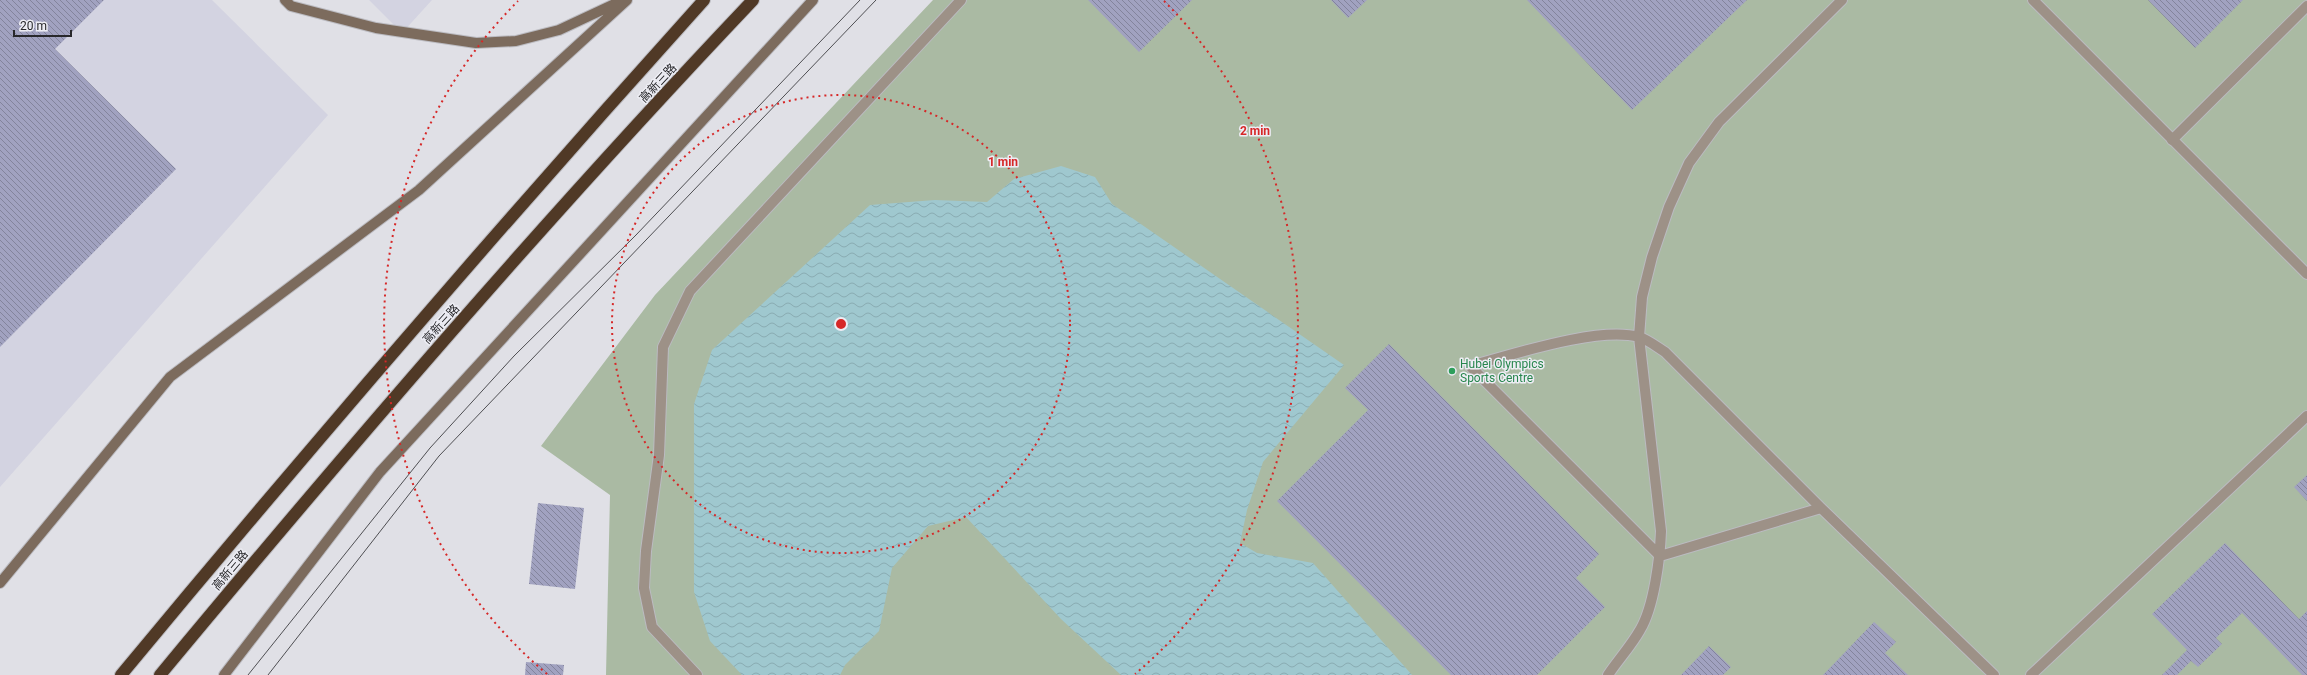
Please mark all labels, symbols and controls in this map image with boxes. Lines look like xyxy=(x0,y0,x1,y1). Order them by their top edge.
scale bar xyxy=(14,12,71,38)
text: 20 m xyxy=(20,19,47,33)
street label: 高新三路 xyxy=(637,61,679,105)
text: 2 min xyxy=(1240,124,1270,138)
text: 1 min xyxy=(988,155,1018,169)
street label: 高新三路 xyxy=(420,301,462,347)
centre of rings xyxy=(834,317,848,331)
place label: Hubei Olympics Sports Centre xyxy=(1460,357,1544,385)
marker: Hubei Olympics Sports Centre xyxy=(1447,366,1457,376)
street label: 高新三路 xyxy=(209,547,251,593)

